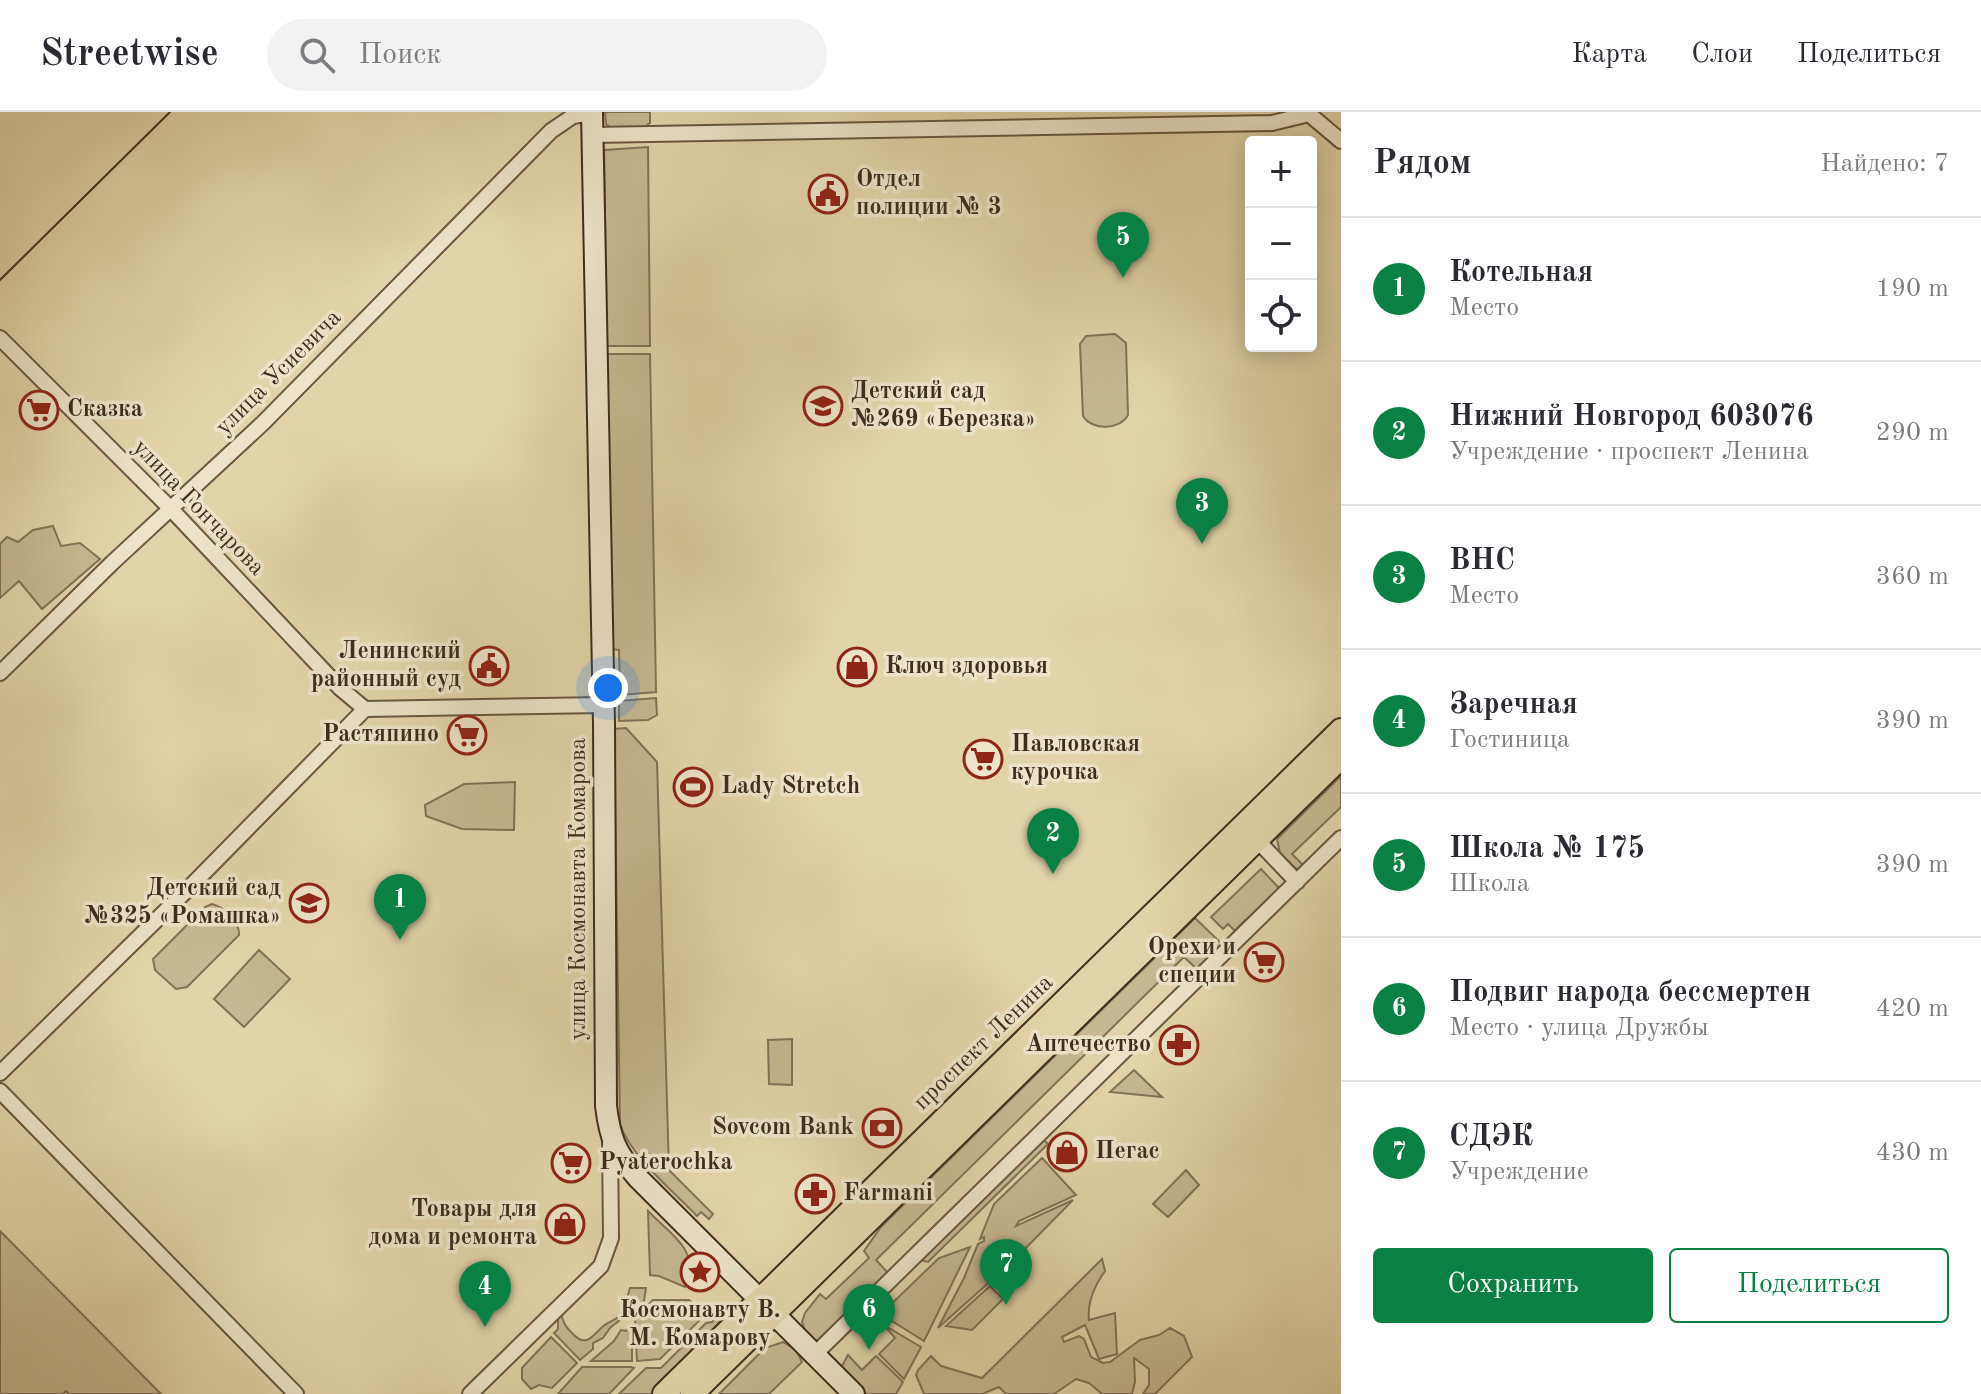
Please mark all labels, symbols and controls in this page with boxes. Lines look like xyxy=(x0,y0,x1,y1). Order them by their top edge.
search box xyxy=(267,19,827,91)
icon: search xyxy=(295,33,339,77)
text: Streetwise xyxy=(40,36,219,74)
text: Поиск xyxy=(359,40,441,70)
text: Карта xyxy=(1571,41,1647,69)
text: Слои xyxy=(1691,41,1753,69)
text: Поделиться xyxy=(1797,41,1941,69)
map controls xyxy=(1245,136,1317,352)
button: + xyxy=(1245,136,1317,208)
text: Рядом xyxy=(1373,147,1472,181)
text: Найдено: 7 xyxy=(1820,151,1949,177)
place label: Отдел полиции № 3 xyxy=(856,168,1002,220)
public building icon: Отдел полиции № 3 xyxy=(807,173,849,215)
button: − xyxy=(1245,208,1317,280)
pin: 5 xyxy=(1097,212,1149,278)
text: Котельная xyxy=(1449,258,1593,288)
text: 1 xyxy=(1391,276,1407,302)
text: 190 m xyxy=(1876,276,1949,302)
button: locate xyxy=(1245,280,1317,352)
text: Место xyxy=(1449,295,1519,321)
street label: улица Усиевича xyxy=(212,306,346,440)
place label: Детский сад №269 «Березка» xyxy=(851,380,1036,432)
school or university icon: Детский сад №269 «Березка» xyxy=(802,385,844,427)
supermarket icon: Сказка xyxy=(18,389,60,431)
place label: Сказка xyxy=(67,398,143,422)
text: Нижний Новгород 603076 xyxy=(1449,402,1814,432)
text: 2 xyxy=(1391,420,1407,446)
text: 290 m xyxy=(1876,420,1949,446)
street label: улица Гончарова xyxy=(127,435,269,581)
text: Учреждение · проспект Ленина xyxy=(1449,439,1809,465)
pin: 3 xyxy=(1176,478,1228,544)
text: ВНС xyxy=(1449,546,1515,576)
text: 3 xyxy=(1391,564,1407,590)
text: 360 m xyxy=(1876,564,1949,590)
text: Место xyxy=(1449,583,1519,609)
place label: Ленинский районный суд xyxy=(311,640,461,692)
public building icon: Ленинский районный суд xyxy=(468,645,510,687)
shop icon: Ключ здоровья xyxy=(836,646,878,688)
place label: Ключ здоровья xyxy=(885,655,1048,679)
your location xyxy=(588,668,628,708)
text: Заречная xyxy=(1449,690,1578,720)
text: 4 xyxy=(1391,708,1407,734)
text: 390 m xyxy=(1876,708,1949,734)
supermarket icon: Растяпино xyxy=(446,714,488,756)
place label: Растяпино xyxy=(322,723,439,747)
text: Гостиница xyxy=(1449,727,1570,753)
place label: Павловская курочка xyxy=(1011,733,1140,785)
street label: улица Космонавта Комарова xyxy=(567,737,591,1040)
supermarket icon: Павловская курочка xyxy=(962,738,1004,780)
sports icon: Lady Stretch xyxy=(672,766,714,808)
place label: Lady Stretch xyxy=(721,775,860,799)
pin: 2 xyxy=(1027,808,1079,874)
text: Школа № 175 xyxy=(1449,834,1645,864)
text: 5 xyxy=(1391,852,1407,878)
text: 390 m xyxy=(1876,852,1949,878)
text: Школа xyxy=(1449,871,1530,897)
pin: 1 xyxy=(374,874,426,940)
place label: Детский сад №325 «Ромашка» xyxy=(84,877,281,929)
school or university icon: Детский сад №325 «Ромашка» xyxy=(288,882,330,924)
place label: Орехи и специи xyxy=(1148,936,1236,988)
supermarket icon: Орехи и специи xyxy=(1243,941,1285,983)
street label: проспект Ленина xyxy=(910,971,1058,1115)
text: Подвиг народа бессмертен xyxy=(1449,978,1811,1008)
text: 6 xyxy=(1391,996,1407,1022)
text: 420 m xyxy=(1876,996,1949,1022)
text: Место · улица Дружбы xyxy=(1449,1015,1709,1041)
pharmacy icon: Аптечество xyxy=(1158,1024,1200,1066)
place label: Аптечество xyxy=(1026,1033,1151,1057)
bank icon: Sovcom Bank xyxy=(861,1107,903,1149)
place label: Sovcom Bank xyxy=(712,1116,854,1140)
text: СДЭК xyxy=(1449,1122,1533,1152)
shop icon: Пегас xyxy=(1046,1131,1088,1173)
place label: Пегас xyxy=(1095,1140,1160,1164)
text: 7 xyxy=(1391,1140,1407,1166)
text: 430 m xyxy=(1876,1140,1949,1166)
supermarket icon: Pyaterochka xyxy=(550,1142,592,1184)
place label: Pyaterochka xyxy=(599,1151,733,1175)
text: Учреждение xyxy=(1449,1159,1589,1185)
pharmacy icon: Farmani xyxy=(794,1173,836,1215)
place label: Farmani xyxy=(843,1182,933,1206)
place label: Товары для дома и ремонта xyxy=(368,1198,537,1250)
shop icon: Товары для дома и ремонта xyxy=(544,1203,586,1245)
pin: 7 xyxy=(980,1239,1032,1305)
button: Сохранить xyxy=(1373,1248,1653,1323)
button: Поделиться xyxy=(1669,1248,1949,1323)
place icon: Космонавту В. М. Комарову xyxy=(679,1251,721,1293)
pin: 4 xyxy=(459,1261,511,1327)
pin: 6 xyxy=(843,1284,895,1350)
place label: Космонавту В. М. Комарову xyxy=(620,1299,780,1351)

